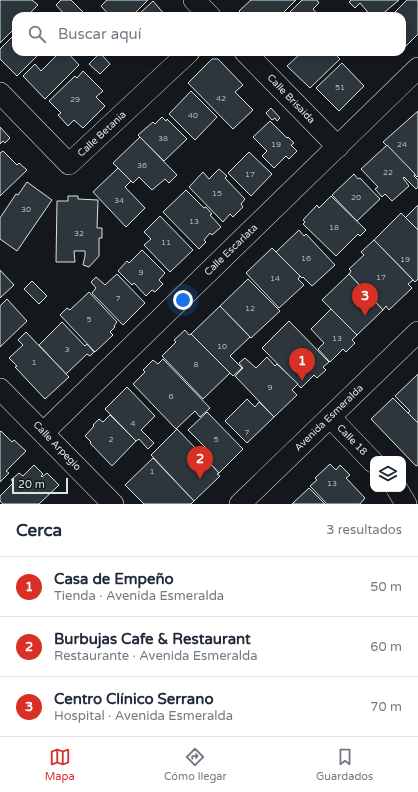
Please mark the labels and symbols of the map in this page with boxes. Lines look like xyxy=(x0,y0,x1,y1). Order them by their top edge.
street label: Calle Brisaida xyxy=(265,72,317,126)
house number: 51 xyxy=(335,83,345,92)
house number: 42 xyxy=(216,94,226,103)
house number: 29 xyxy=(70,95,80,104)
street label: Calle Betania xyxy=(75,108,129,160)
house number: 40 xyxy=(188,111,198,120)
house number: 38 xyxy=(158,134,168,143)
house number: 19 xyxy=(271,140,281,149)
house number: 24 xyxy=(397,140,407,149)
house number: 36 xyxy=(137,161,147,170)
house number: 22 xyxy=(383,168,393,177)
house number: 17 xyxy=(245,170,255,179)
house number: 15 xyxy=(212,189,222,198)
house number: 20 xyxy=(351,193,361,202)
house number: 34 xyxy=(114,196,124,205)
house number: 30 xyxy=(21,205,31,214)
house number: 13 xyxy=(189,217,199,226)
street label: Calle Escarlata xyxy=(202,222,260,278)
house number: 18 xyxy=(329,223,339,232)
house number: 32 xyxy=(74,229,84,238)
house number: 11 xyxy=(161,238,171,247)
house number: 16 xyxy=(301,254,311,263)
house number: 19 xyxy=(400,255,410,264)
house number: 9 xyxy=(138,268,144,277)
house number: 17 xyxy=(376,273,386,282)
house number: 14 xyxy=(270,274,280,283)
pin: 3 xyxy=(352,283,378,316)
your location xyxy=(173,290,193,310)
house number: 7 xyxy=(115,294,121,303)
house number: 12 xyxy=(245,304,255,313)
house number: 5 xyxy=(86,315,92,324)
house number: 13 xyxy=(332,334,342,343)
house number: 10 xyxy=(217,342,227,351)
house number: 3 xyxy=(64,345,70,354)
pin: 1 xyxy=(289,348,315,381)
house number: 1 xyxy=(31,358,37,367)
house number: 8 xyxy=(193,360,199,369)
street label: Avenida Esmeralda xyxy=(292,382,366,454)
house number: 9 xyxy=(267,383,273,392)
house number: 6 xyxy=(168,392,174,401)
street label: Calle Arpegio xyxy=(30,419,84,473)
house number: 4 xyxy=(130,419,136,428)
street label: Calle 18 xyxy=(334,422,370,458)
house number: 7 xyxy=(244,428,250,437)
house number: 2 xyxy=(108,435,114,444)
house number: 5 xyxy=(213,435,219,444)
pin: 2 xyxy=(187,446,213,479)
house number: 1 xyxy=(149,467,155,476)
scale bar xyxy=(12,476,68,495)
house number: 13 xyxy=(327,479,337,488)

